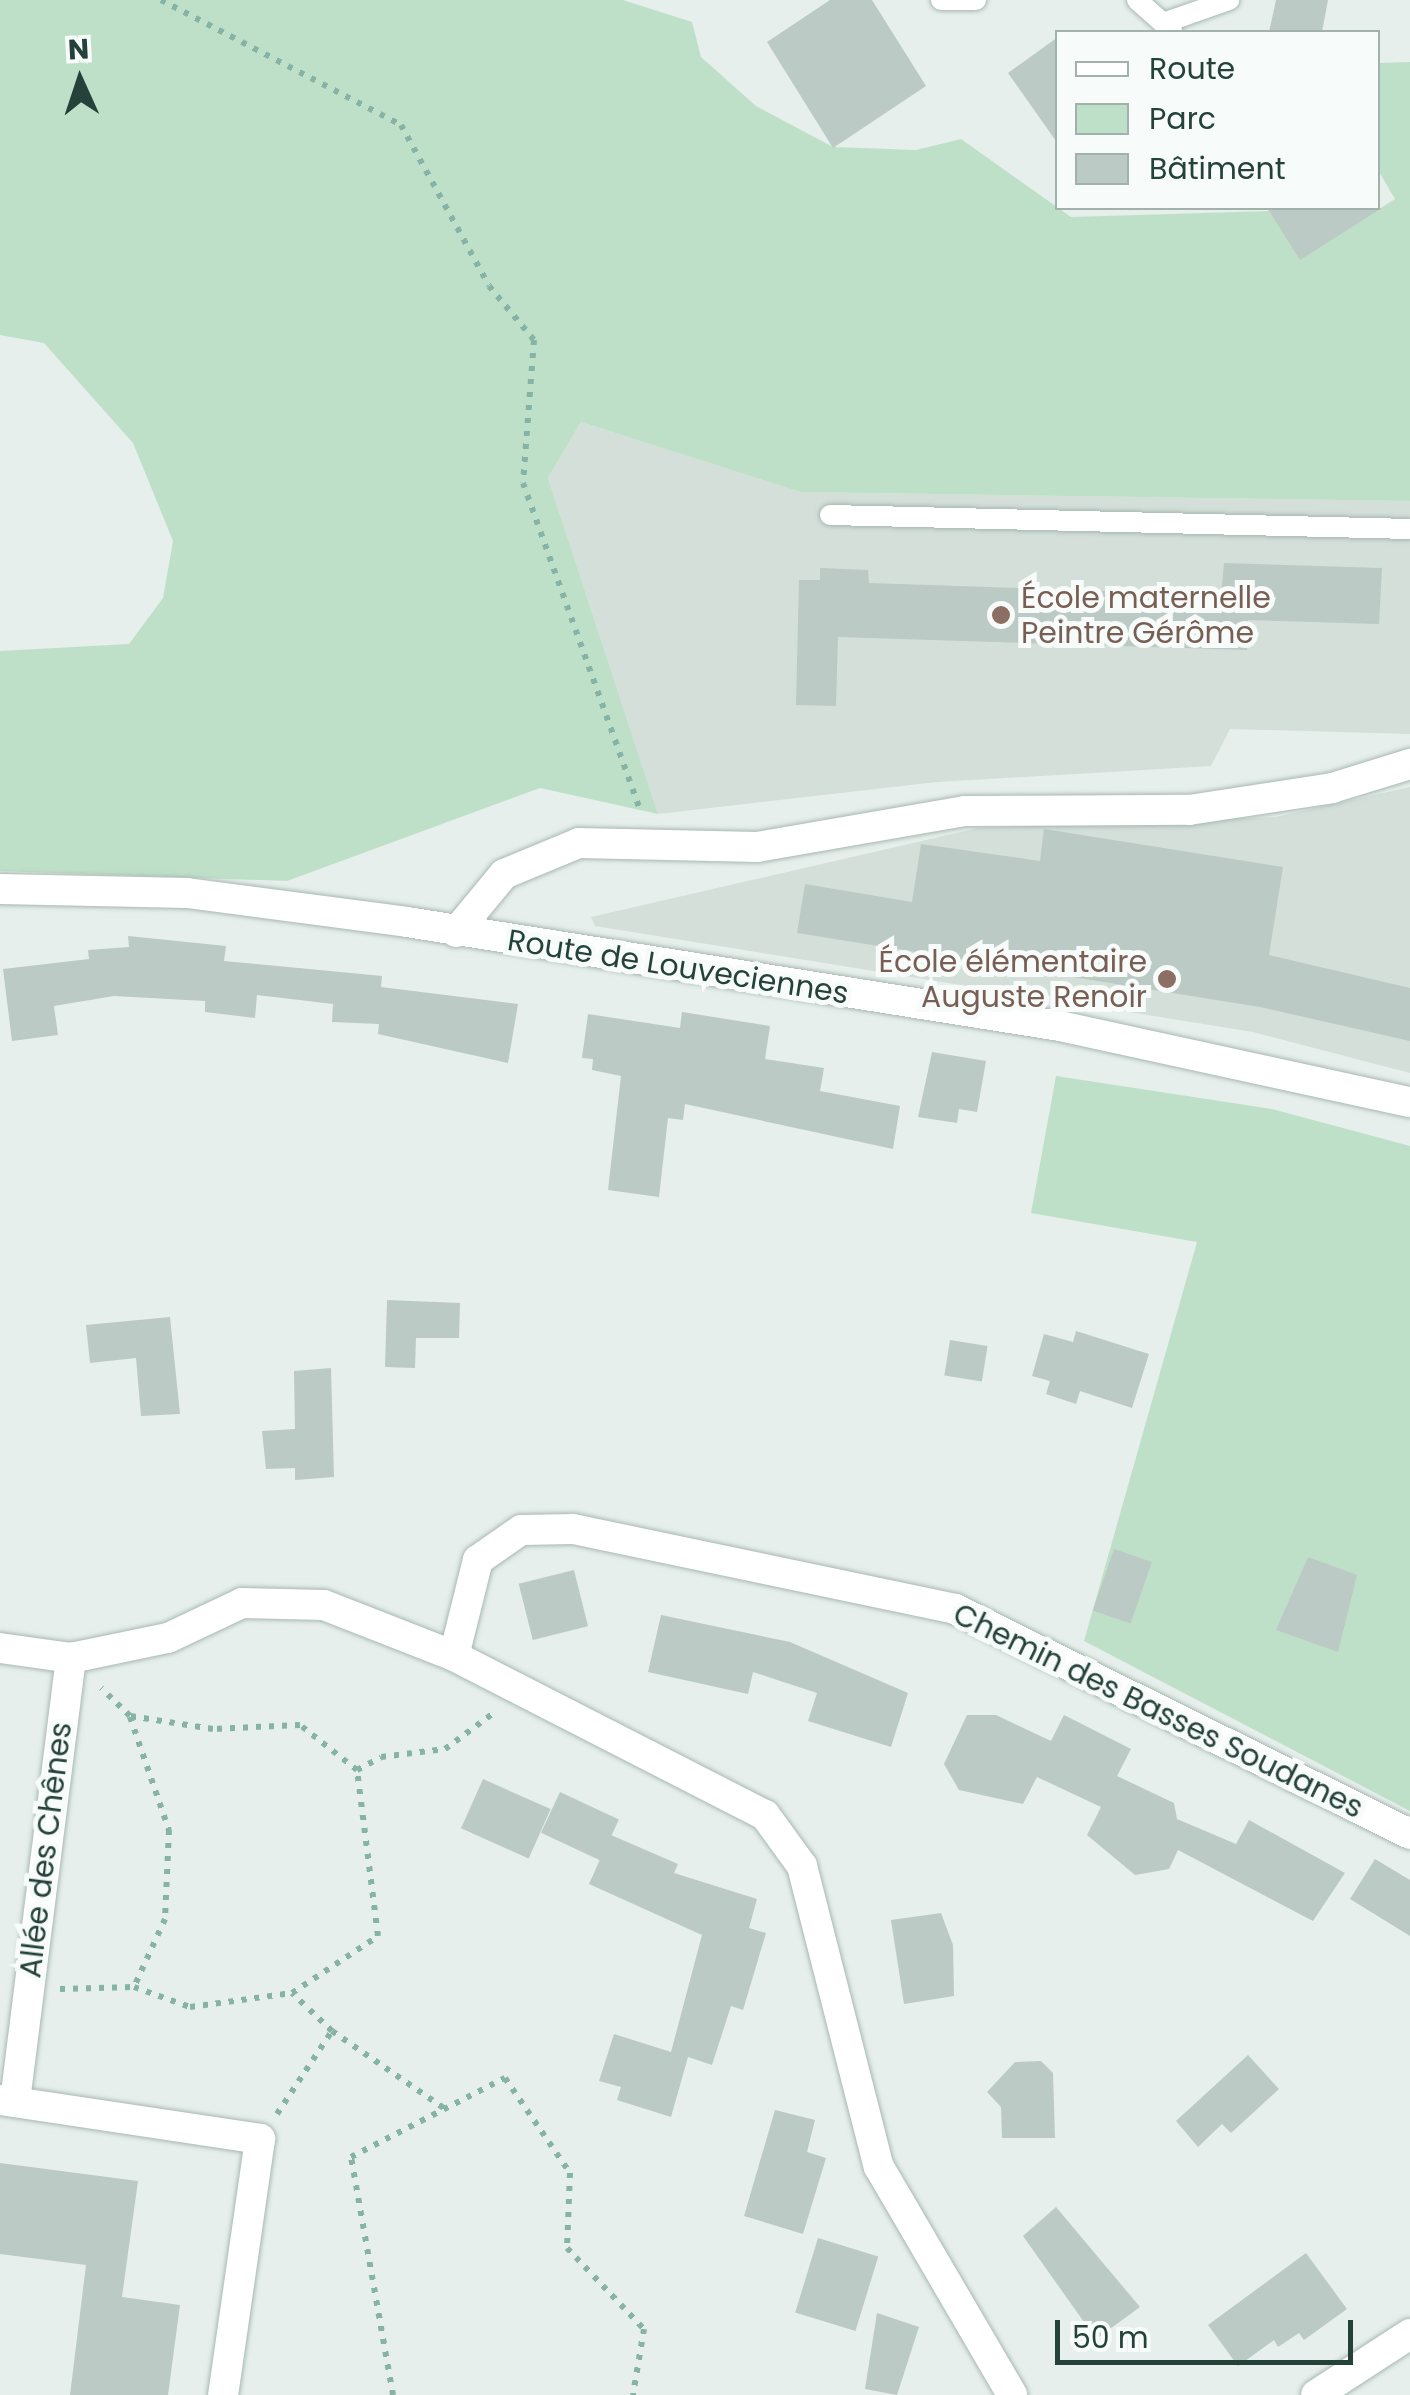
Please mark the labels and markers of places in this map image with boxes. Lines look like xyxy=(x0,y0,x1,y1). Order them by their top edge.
place label: École maternelle Peintre Gérôme xyxy=(1021,580,1271,650)
marker: École maternelle Peintre Gérôme xyxy=(990,604,1012,626)
place label: École élémentaire Auguste Renoir xyxy=(879,944,1147,1014)
marker: École élémentaire Auguste Renoir xyxy=(1156,968,1178,990)

